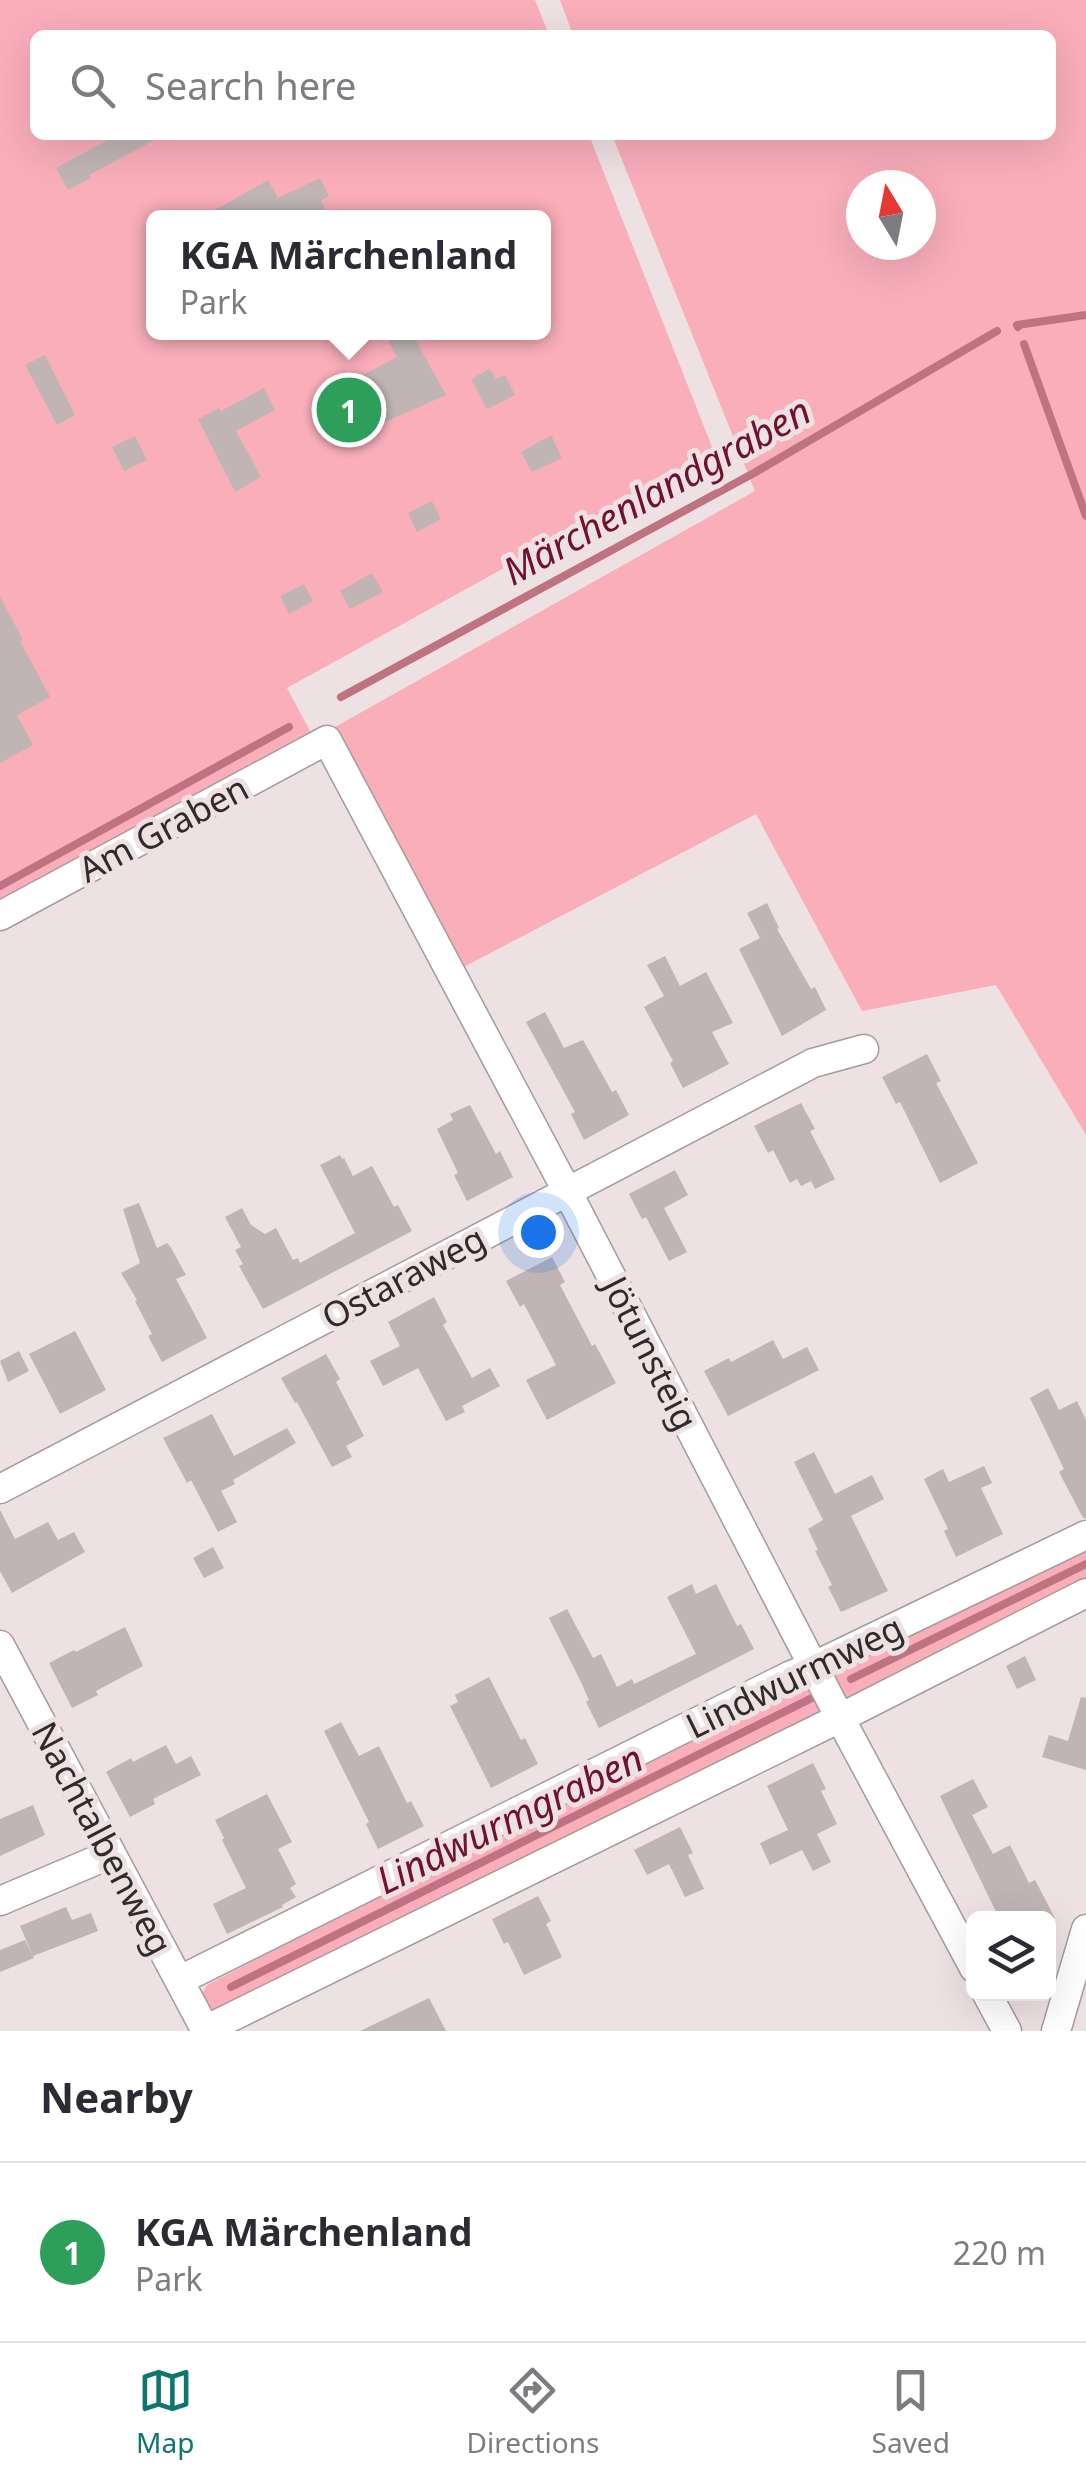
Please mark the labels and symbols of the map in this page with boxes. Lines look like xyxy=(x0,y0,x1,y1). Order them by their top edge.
north arrow xyxy=(846,170,936,260)
pin: 1 xyxy=(316,372,382,448)
water label: Märchenlandgraben xyxy=(493,384,819,596)
street label: Am Graben xyxy=(70,764,256,892)
your location xyxy=(513,1207,564,1258)
street label: Ostaraweg xyxy=(313,1214,493,1340)
street label: Jötunsteig xyxy=(591,1266,710,1438)
street label: Lindwurmweg xyxy=(678,1603,910,1749)
street label: Nachtalbenweg xyxy=(22,1713,184,1963)
water label: Lindwurmgraben xyxy=(367,1731,651,1905)

